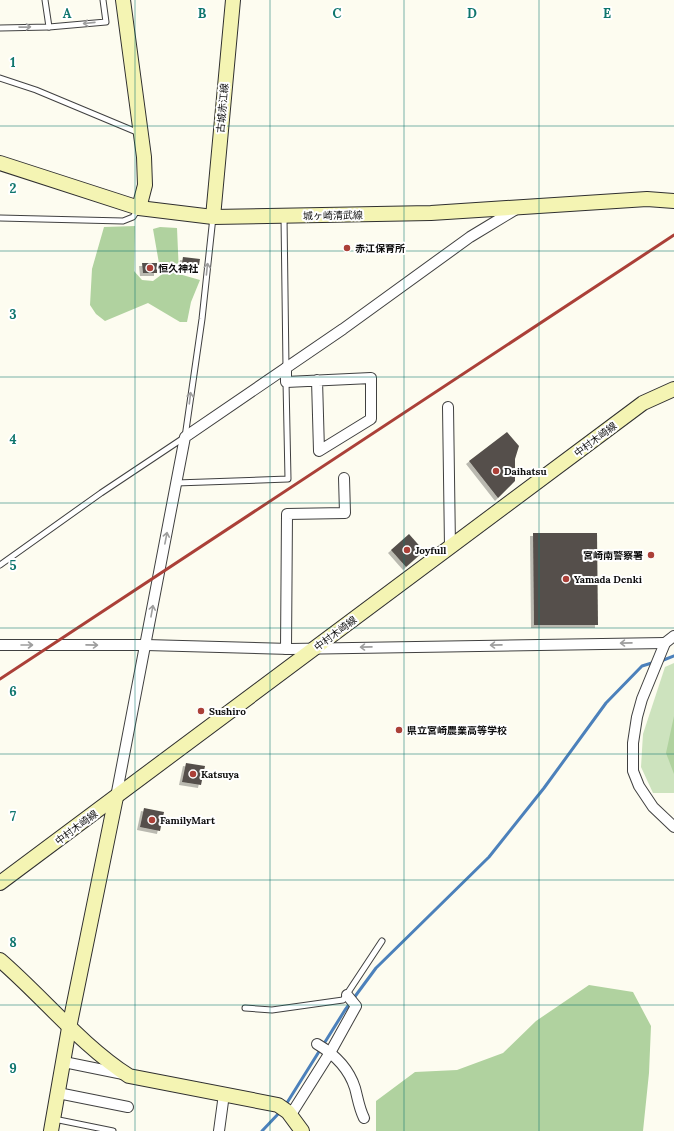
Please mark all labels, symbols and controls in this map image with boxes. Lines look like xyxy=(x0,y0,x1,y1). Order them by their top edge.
text: A xyxy=(63,5,72,22)
text: B xyxy=(198,5,207,22)
text: C xyxy=(333,5,342,22)
text: D xyxy=(467,5,477,22)
text: E xyxy=(603,5,611,22)
one-way arrow xyxy=(83,20,96,27)
one-way arrow xyxy=(18,23,31,31)
text: 1 xyxy=(10,54,16,71)
street label: 古城赤江線 xyxy=(214,83,231,134)
text: 2 xyxy=(10,180,17,197)
street label: 城ヶ崎清武線 xyxy=(303,208,363,223)
place label: 赤江保育所 xyxy=(355,242,405,255)
marker: 赤江保育所 xyxy=(342,243,352,253)
place label: 恒久神社 xyxy=(158,262,199,275)
marker: 恒久神社 xyxy=(145,263,155,273)
one-way arrow xyxy=(203,263,211,276)
text: 3 xyxy=(9,306,17,323)
one-way arrow xyxy=(186,392,194,405)
street label: 中村木崎線 xyxy=(571,419,619,460)
text: 4 xyxy=(9,431,17,448)
place label: Daihatsu xyxy=(504,465,547,478)
marker: Daihatsu xyxy=(491,466,501,476)
one-way arrow xyxy=(162,532,170,545)
place label: Joyfull xyxy=(415,544,446,557)
marker: Joyfull xyxy=(402,545,412,555)
place label: 宮崎南警察署 xyxy=(583,549,643,562)
marker: 宮崎南警察署 xyxy=(646,550,656,560)
text: 5 xyxy=(9,557,17,574)
place label: Yamada Denki xyxy=(574,573,643,586)
marker: Yamada Denki xyxy=(561,574,571,584)
one-way arrow xyxy=(148,605,156,618)
street label: 中村木崎線 xyxy=(311,613,359,654)
one-way arrow xyxy=(620,639,633,647)
one-way arrow xyxy=(20,641,33,649)
one-way arrow xyxy=(85,641,98,649)
one-way arrow xyxy=(490,641,503,649)
one-way arrow xyxy=(360,644,373,651)
text: 6 xyxy=(9,683,17,700)
place label: Sushiro xyxy=(209,705,246,718)
marker: Sushiro xyxy=(196,706,206,716)
place label: 県立宮崎農業高等学校 xyxy=(407,724,507,737)
marker: 県立宮崎農業高等学校 xyxy=(394,725,404,735)
place label: Katsuya xyxy=(201,768,240,781)
marker: Katsuya xyxy=(188,769,198,779)
street label: 中村木崎線 xyxy=(52,807,100,848)
text: 7 xyxy=(10,808,16,825)
place label: FamilyMart xyxy=(160,814,216,827)
marker: FamilyMart xyxy=(147,815,157,825)
text: 8 xyxy=(9,934,17,951)
text: 9 xyxy=(9,1060,17,1077)

